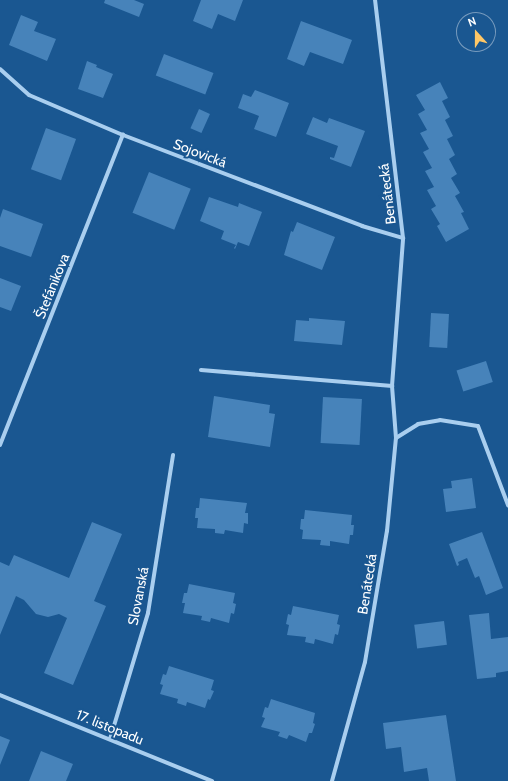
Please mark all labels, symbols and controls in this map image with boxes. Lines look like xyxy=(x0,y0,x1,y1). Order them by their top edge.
north arrow xyxy=(456,12,496,52)
text: N xyxy=(466,14,478,30)
street label: Sojovická xyxy=(171,135,229,171)
street label: Benátecká xyxy=(375,163,399,225)
street label: Štefánikova xyxy=(31,251,73,321)
street label: Benátecká xyxy=(354,553,380,615)
street label: Slovanská xyxy=(124,565,152,627)
street label: 17. listopadu xyxy=(74,706,146,748)

